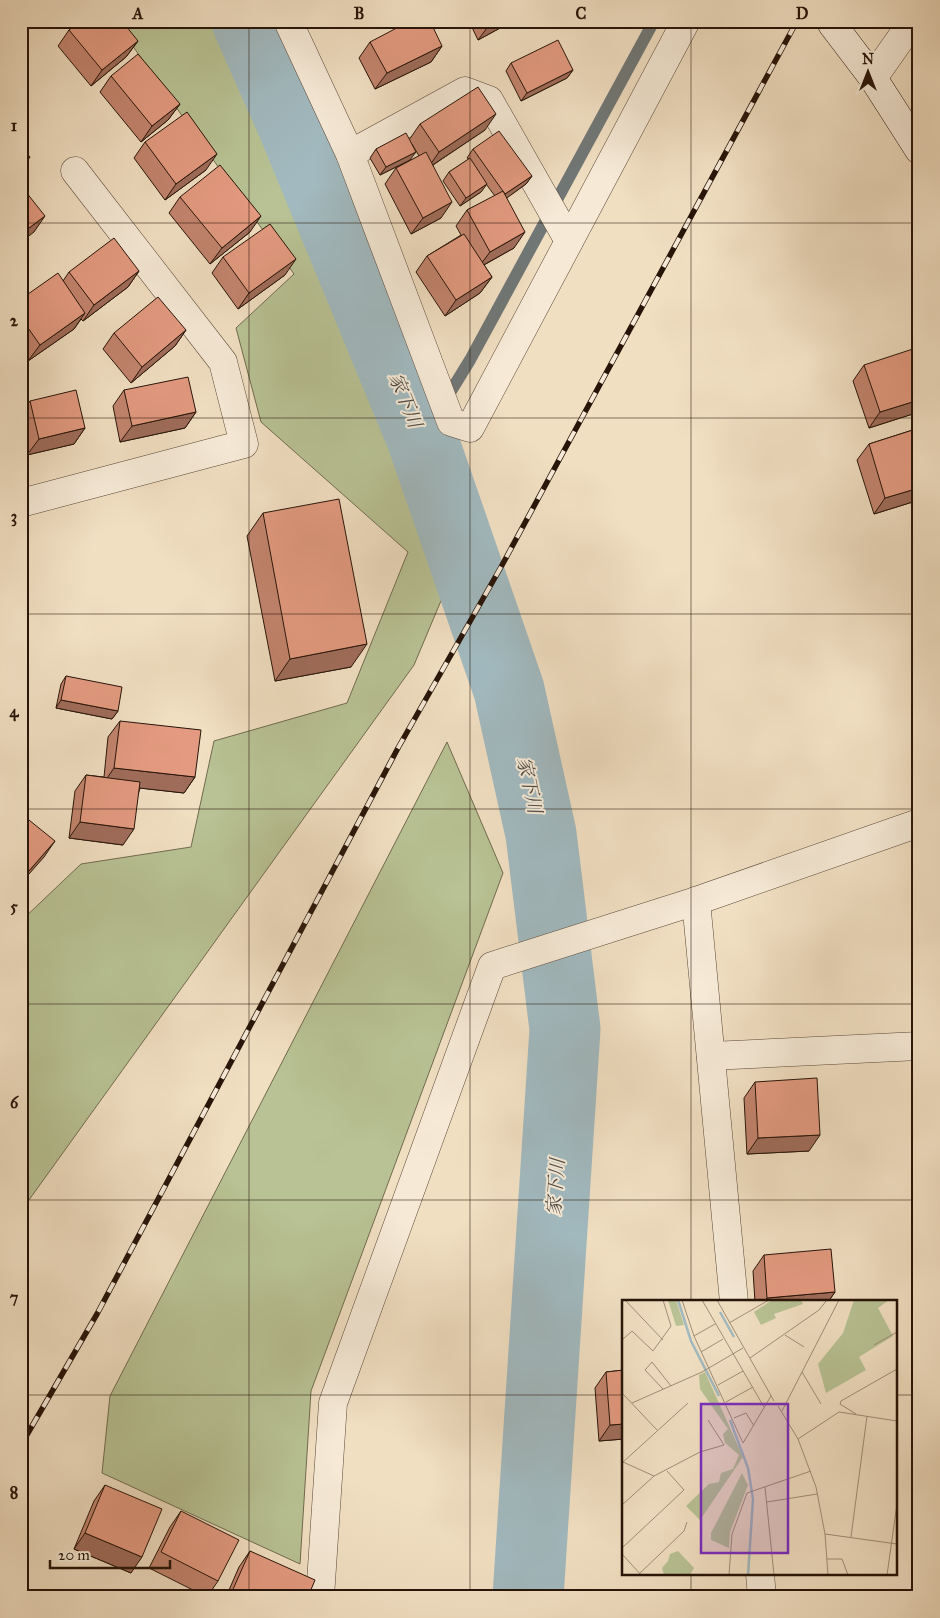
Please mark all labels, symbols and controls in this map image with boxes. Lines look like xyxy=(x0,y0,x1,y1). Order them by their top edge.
text: A xyxy=(132,4,144,23)
text: B xyxy=(354,4,364,23)
text: C xyxy=(576,4,587,23)
text: D xyxy=(796,4,809,23)
north arrow xyxy=(842,48,892,98)
text: N xyxy=(862,51,874,68)
text: 1 xyxy=(11,116,18,135)
text: 2 xyxy=(10,311,19,330)
water label: 家下川 xyxy=(384,369,428,433)
text: 3 xyxy=(11,507,17,527)
text: 4 xyxy=(10,702,20,722)
water label: 家下川 xyxy=(512,755,547,817)
text: 5 xyxy=(10,897,18,916)
text: 6 xyxy=(10,1093,19,1112)
water label: 家下川 xyxy=(542,1156,569,1216)
text: 7 xyxy=(10,1288,19,1307)
inset map xyxy=(622,1300,898,1576)
text: 8 xyxy=(10,1483,18,1502)
scale bar xyxy=(50,1538,170,1570)
text: 20 m xyxy=(58,1546,90,1564)

